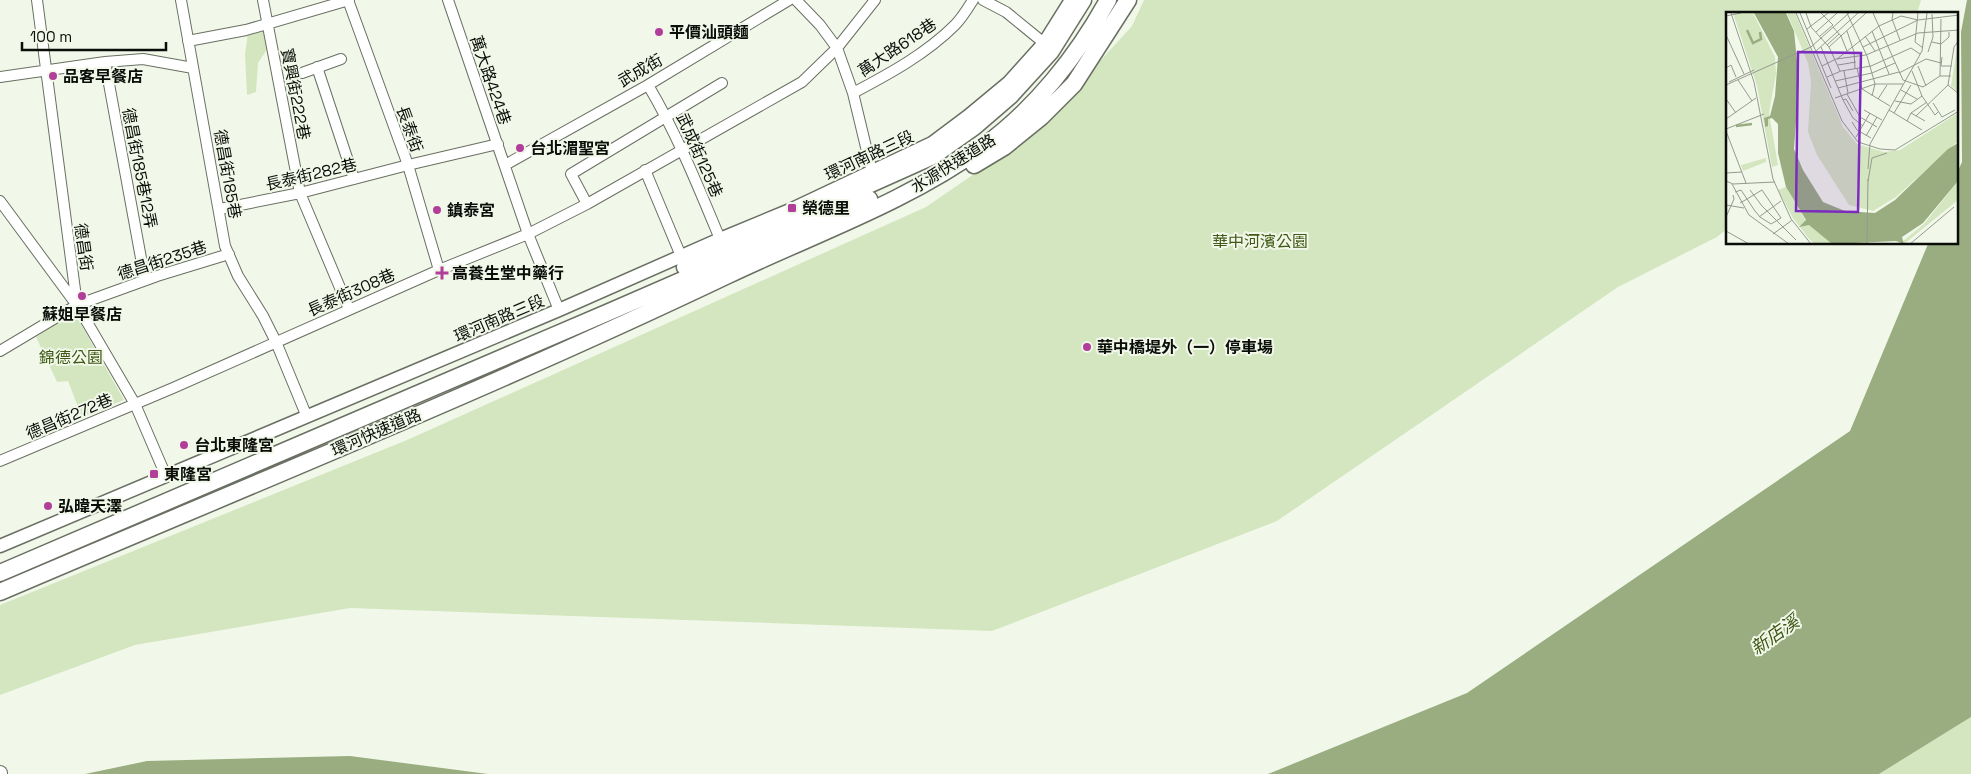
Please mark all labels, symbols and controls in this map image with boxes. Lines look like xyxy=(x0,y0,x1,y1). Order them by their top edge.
inset map xyxy=(1726,12,1958,245)
street label: 萬大路618巷 xyxy=(854,13,941,81)
scale bar xyxy=(22,20,166,52)
place label: 平價汕頭麵 xyxy=(669,22,749,43)
marker: 平價汕頭麵 xyxy=(653,26,665,38)
text: 100 m xyxy=(30,27,72,46)
street label: 萬大路424巷 xyxy=(465,33,516,128)
street label: 寶興街222巷 xyxy=(276,46,315,142)
street label: 武成街 xyxy=(614,49,666,92)
place label: 品客早餐店 xyxy=(63,66,143,87)
marker: 品客早餐店 xyxy=(47,70,59,82)
street label: 長泰街 xyxy=(391,103,428,155)
street label: 德昌街185巷12弄 xyxy=(118,106,162,230)
street label: 武成街125巷 xyxy=(672,110,727,201)
street label: 環河南路三段 xyxy=(821,126,917,185)
street label: 德昌街185巷 xyxy=(209,128,246,220)
street label: 水源快速道路 xyxy=(907,129,1000,198)
place label: 台北湄聖宮 xyxy=(530,138,610,159)
marker: 台北湄聖宮 xyxy=(514,142,526,154)
street label: 長泰街282巷 xyxy=(263,154,359,195)
place label: 榮德里 xyxy=(802,198,850,219)
place label: 鎮泰宮 xyxy=(447,200,495,221)
marker: 榮德里 xyxy=(786,202,798,214)
marker: 鎮泰宮 xyxy=(431,204,443,216)
street label: 德昌街 xyxy=(70,222,97,272)
park label: 華中河濱公園 xyxy=(1212,231,1308,252)
street label: 德昌街235巷 xyxy=(115,236,210,285)
place label: 高養生堂中藥行 xyxy=(452,263,564,284)
street label: 長泰街308巷 xyxy=(304,264,398,321)
marker: 高養生堂中藥行 xyxy=(436,267,448,279)
marker: 蘇姐早餐店 xyxy=(76,290,88,302)
street label: 環河南路三段 xyxy=(451,290,547,347)
place label: 蘇姐早餐店 xyxy=(42,304,122,325)
place label: 華中橋堤外（一）停車場 xyxy=(1097,337,1273,358)
marker: 華中橋堤外（一）停車場 xyxy=(1081,341,1093,353)
park label: 錦德公園 xyxy=(39,347,103,368)
street label: 德昌街272巷 xyxy=(23,389,116,444)
street label: 環河快速道路 xyxy=(328,404,424,461)
place label: 台北東隆宮 xyxy=(194,435,274,456)
marker: 台北東隆宮 xyxy=(178,439,190,451)
place label: 東隆宮 xyxy=(164,464,212,485)
marker: 東隆宮 xyxy=(148,468,160,480)
place label: 弘暐天澤 xyxy=(58,496,122,517)
marker: 弘暐天澤 xyxy=(42,500,54,512)
water label: 新店溪 xyxy=(1746,608,1806,659)

